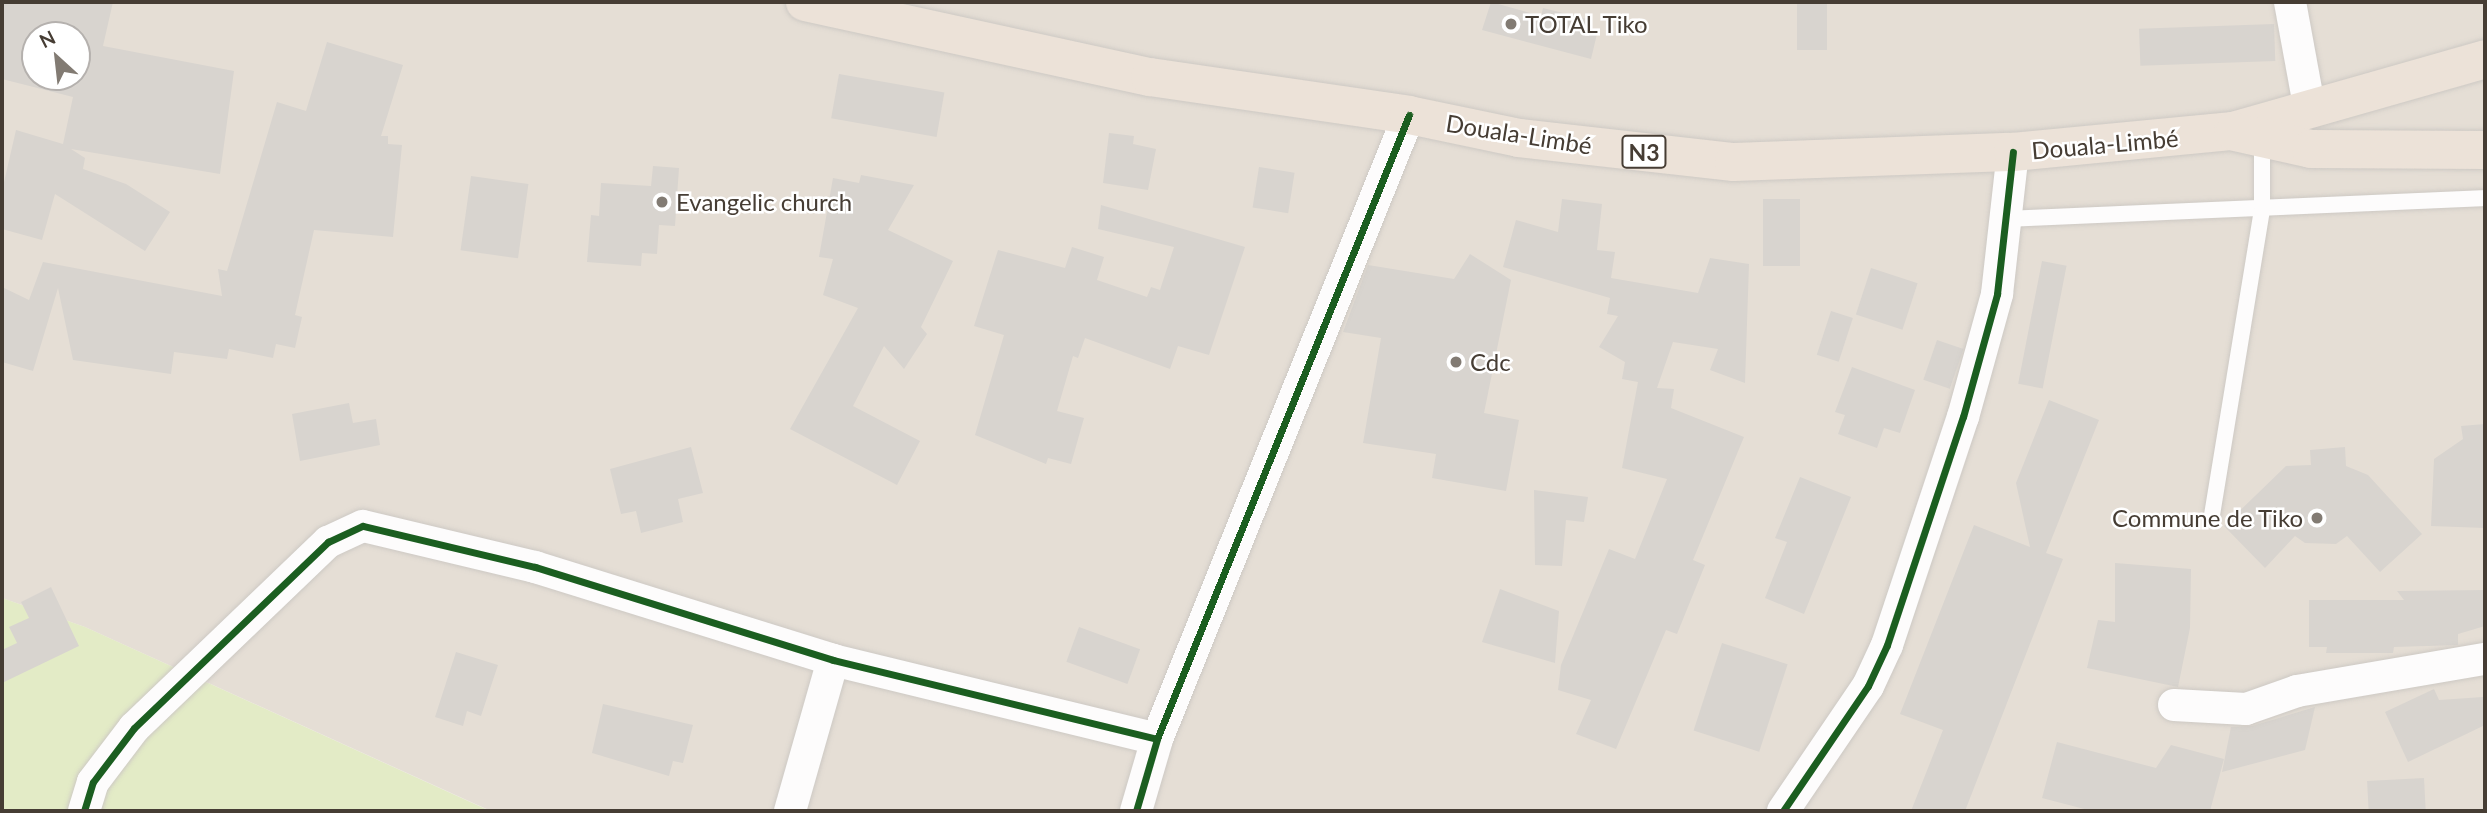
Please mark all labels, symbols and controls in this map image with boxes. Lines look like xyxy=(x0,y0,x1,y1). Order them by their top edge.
place label: TOTAL Tiko xyxy=(1525,10,1649,38)
marker: TOTAL Tiko xyxy=(1503,16,1519,32)
north arrow xyxy=(21,21,91,91)
text: N xyxy=(35,25,59,52)
street label: Douala-Limbé xyxy=(1444,108,1594,160)
street label: Douala-Limbé xyxy=(2030,123,2180,165)
road number: N3 xyxy=(1621,132,1667,172)
place label: Evangelic church xyxy=(676,188,852,216)
marker: Evangelic church xyxy=(654,194,670,210)
place label: Cdc xyxy=(1470,348,1511,376)
marker: Cdc xyxy=(1448,354,1464,370)
place label: Commune de Tiko xyxy=(2111,504,2303,532)
marker: Commune de Tiko xyxy=(2309,510,2325,526)

